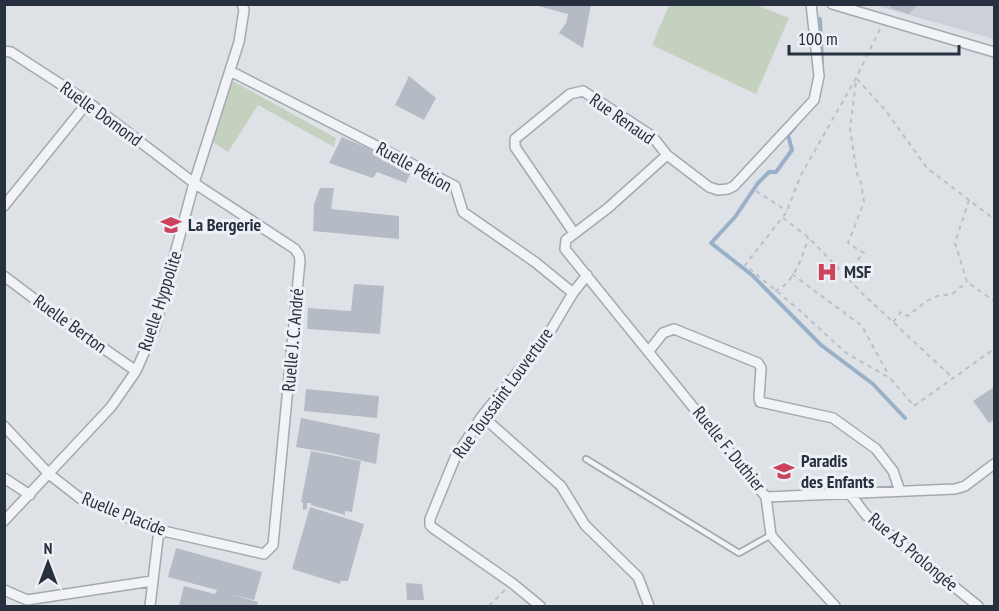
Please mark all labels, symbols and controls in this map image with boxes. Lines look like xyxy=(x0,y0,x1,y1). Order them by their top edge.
scale bar xyxy=(789,18,958,56)
text: 100 m xyxy=(798,27,838,50)
street label: Ruelle Domond xyxy=(56,76,147,151)
street label: Rue Renaud xyxy=(585,88,659,149)
street label: Ruelle Pétion xyxy=(372,136,456,197)
school or university icon: La Bergerie xyxy=(159,213,183,237)
place label: La Bergerie xyxy=(188,213,262,236)
street label: Ruelle Hyppolite xyxy=(133,248,186,354)
hospital icon: MSF xyxy=(815,260,839,284)
place label: MSF xyxy=(844,260,872,283)
street label: Ruelle J. C. André xyxy=(277,287,308,393)
street label: Ruelle Berton xyxy=(29,289,112,358)
street label: Rue Toussaint Louverture xyxy=(447,323,558,463)
street label: Ruelle F. Duthier xyxy=(688,401,771,496)
place label: Paradis des Enfants xyxy=(801,449,874,493)
school or university icon: Paradis des Enfants xyxy=(772,459,796,483)
street label: Ruelle Placide xyxy=(79,486,170,541)
street label: Rue A3 Prolongée xyxy=(864,507,963,596)
north arrow xyxy=(18,533,78,593)
text: N xyxy=(44,538,52,558)

